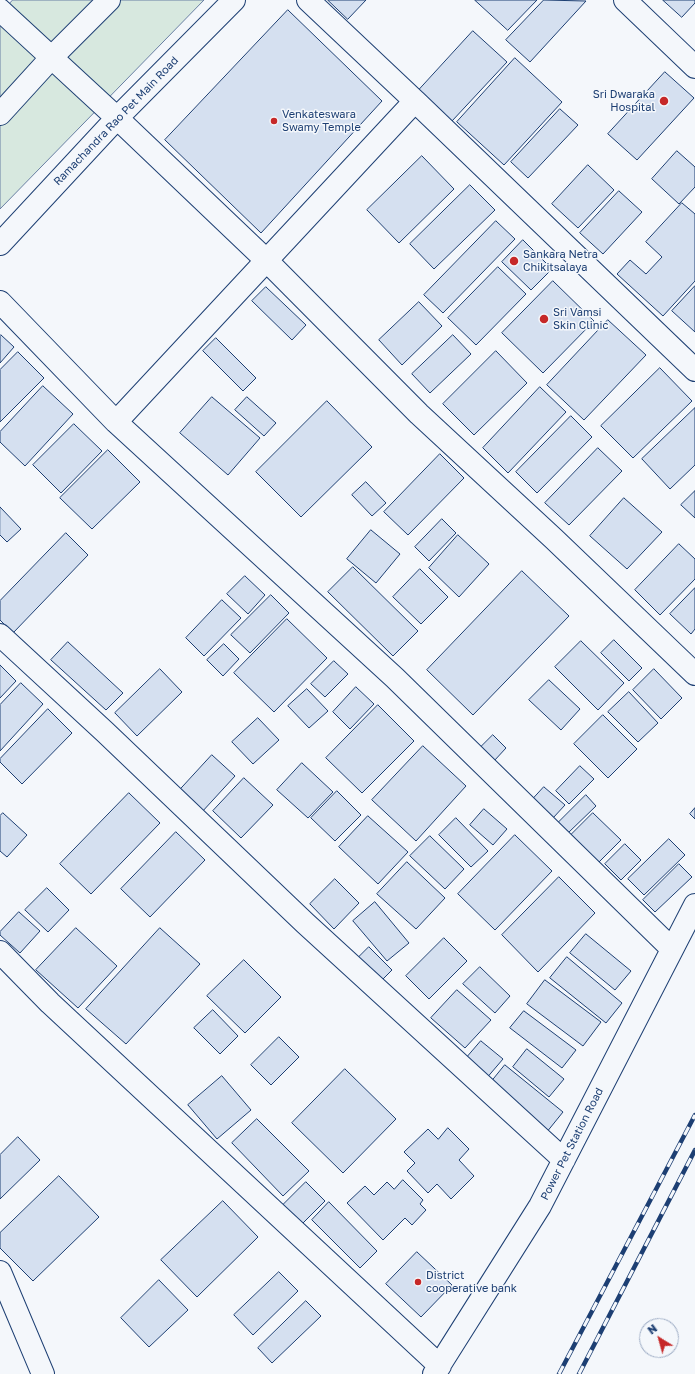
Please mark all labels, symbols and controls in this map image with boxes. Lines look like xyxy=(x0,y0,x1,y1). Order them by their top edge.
street label: Ramachandra Rao Pet Main Road xyxy=(51,54,181,188)
place label: Sri Dwaraka Hospital xyxy=(593,88,655,114)
marker: Sri Dwaraka Hospital xyxy=(658,95,670,107)
place label: Venkateswara Swamy Temple xyxy=(282,108,361,134)
marker: Venkateswara Swamy Temple xyxy=(269,116,279,126)
place label: Sankara Netra Chikitsalaya xyxy=(523,248,598,274)
marker: Sankara Netra Chikitsalaya xyxy=(508,255,520,267)
place label: Sri Vamsi Skin Clinic xyxy=(553,306,608,332)
marker: Sri Vamsi Skin Clinic xyxy=(538,313,550,325)
street label: Power Pet Station Road xyxy=(538,1086,606,1202)
place label: District cooperative bank xyxy=(426,1269,517,1295)
marker: District cooperative bank xyxy=(413,1277,423,1287)
north arrow xyxy=(639,1318,679,1358)
text: N xyxy=(645,1321,659,1337)

